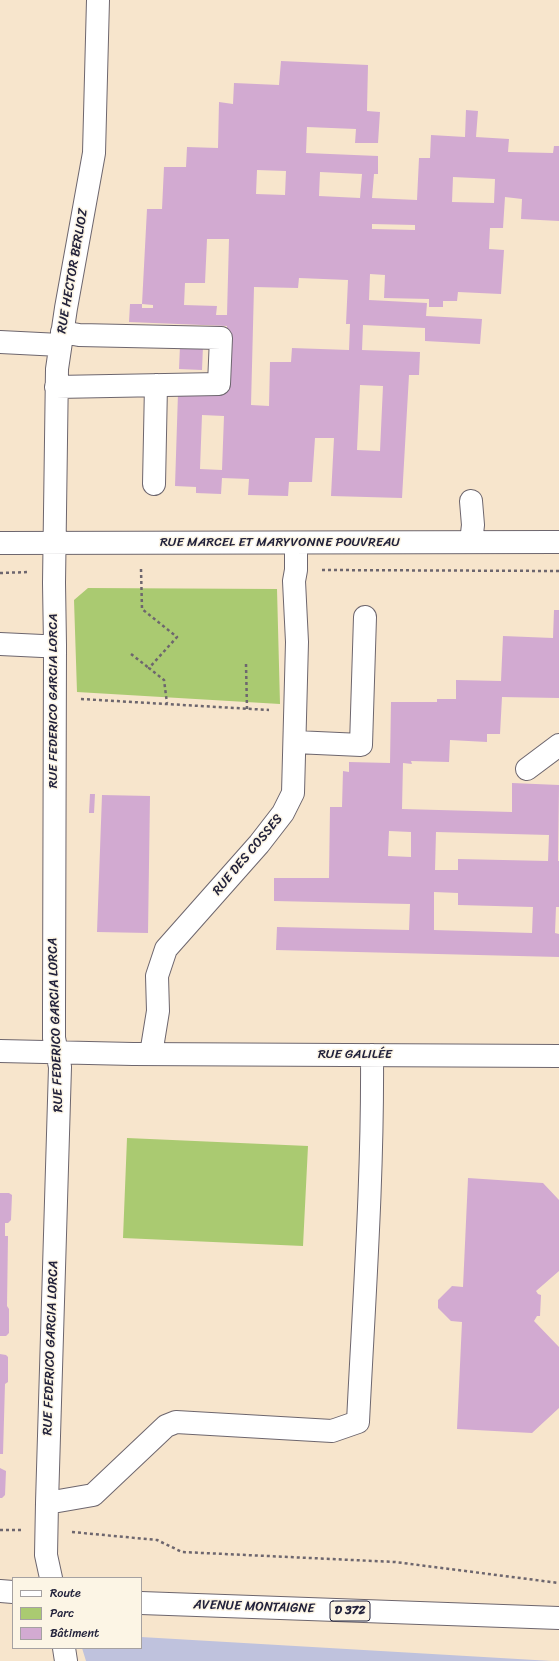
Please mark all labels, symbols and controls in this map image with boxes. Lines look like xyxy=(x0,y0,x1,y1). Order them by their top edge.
street label: RUE HECTOR BERLIOZ xyxy=(54,207,92,335)
street label: RUE MARCEL ET MARYVONNE POUVREAU xyxy=(160,535,400,551)
street label: RUE FEDERICO GARCIA LORCA xyxy=(46,614,62,788)
street label: RUE DES COSSES xyxy=(210,811,286,899)
street label: RUE FEDERICO GARCIA LORCA xyxy=(45,937,67,1113)
street label: RUE GALILÉE xyxy=(318,1047,392,1063)
street label: RUE FEDERICO GARCIA LORCA xyxy=(40,1260,62,1436)
legend xyxy=(12,1577,142,1649)
text: Route xyxy=(50,1582,81,1604)
street label: AVENUE MONTAIGNE xyxy=(193,1597,315,1617)
road number: D 372 xyxy=(330,1601,370,1621)
text: Parc xyxy=(50,1602,74,1624)
text: Bâtiment xyxy=(50,1622,99,1644)

